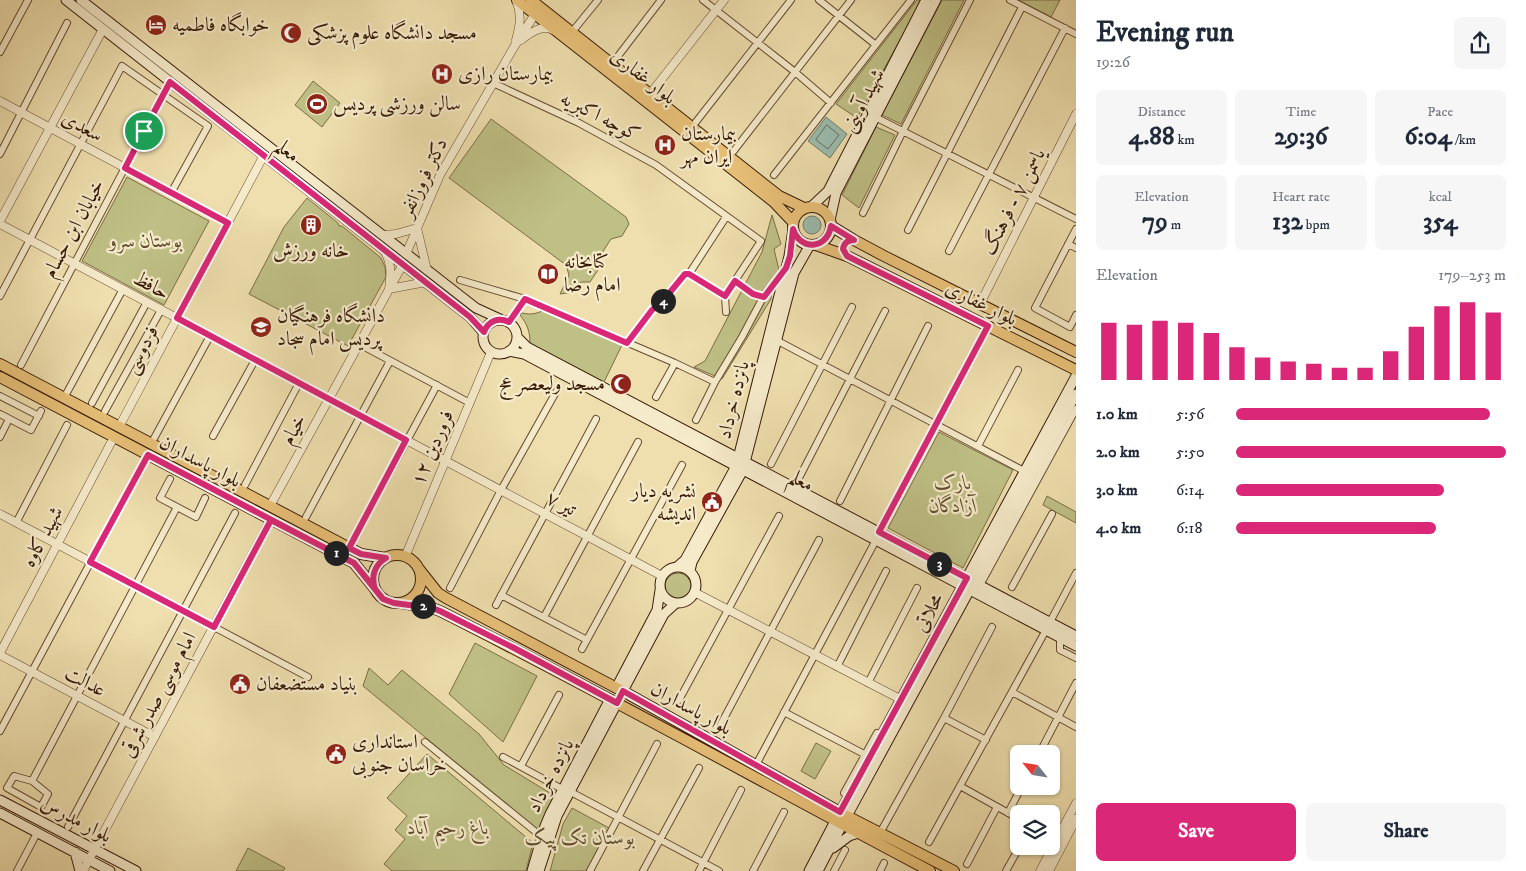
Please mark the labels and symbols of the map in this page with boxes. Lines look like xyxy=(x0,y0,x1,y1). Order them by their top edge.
place label: خوابگاه فاطمیه xyxy=(172,11,270,38)
hotel icon: خوابگاه فاطمیه xyxy=(144,13,168,37)
place label: مسجد دانشگاه علوم پزشکی xyxy=(307,19,477,50)
mosque icon: مسجد دانشگاه علوم پزشکی xyxy=(279,21,303,45)
street label: بلوار غفاری xyxy=(605,44,681,110)
hospital icon: بیمارستان رازی xyxy=(430,62,454,86)
place label: بیمارستان رازی xyxy=(458,62,554,87)
street label: شهید آوینی xyxy=(836,64,891,137)
street label: کوچه اکبریه xyxy=(556,86,644,148)
sports icon: سالن ورزشی پردیس xyxy=(305,92,329,116)
place label: سالن ورزشی پردیس xyxy=(333,92,461,118)
street label: سعدی xyxy=(57,106,107,148)
pin xyxy=(123,110,165,152)
place label: بیمارستان ایران مهر xyxy=(679,122,737,170)
hospital icon: بیمارستان ایران مهر xyxy=(653,133,677,157)
street label: معلم xyxy=(265,134,304,174)
street label: دکتر فروزانفر xyxy=(393,134,454,223)
street label: یاسمن ۷ - فرهنگ xyxy=(975,142,1052,260)
street label: خیابان ابن حسام xyxy=(38,175,114,285)
building icon: خانه ورزش xyxy=(299,213,323,237)
park label: بوستان سرو xyxy=(107,229,183,254)
place label: خانه ورزش xyxy=(273,239,349,264)
place label: کتابخانه امام رضا xyxy=(564,250,621,302)
library icon: کتابخانه امام رضا xyxy=(536,262,560,286)
street label: حافظ xyxy=(129,266,173,306)
street label: بلوار غفاری xyxy=(941,276,1021,332)
pin: 4 xyxy=(650,288,676,314)
place label: دانشگاه فرهنگیان پردیس امام سجاد xyxy=(277,302,385,356)
school or university icon: دانشگاه فرهنگیان پردیس امام سجاد xyxy=(249,315,273,339)
street label: فردوسی xyxy=(119,322,166,379)
street label: پانزده خرداد xyxy=(712,357,757,442)
place label: مسجد ولیعصر عج xyxy=(499,372,605,400)
mosque icon: مسجد ولیعصر عج xyxy=(609,372,633,396)
street label: ۱۲ فروردین xyxy=(406,406,460,490)
street label: خیام xyxy=(275,410,316,452)
street label: بلوار پاسداران xyxy=(154,430,245,495)
street label: معلم xyxy=(781,464,818,504)
park label: پارک آزادگان xyxy=(929,471,977,519)
place label: نشریه دیار اندیشه xyxy=(629,479,696,527)
street label: ۷ تیر xyxy=(542,486,581,522)
public building icon: نشریه دیار اندیشه xyxy=(700,490,724,514)
street label: شهید کاوه xyxy=(17,502,69,572)
pin: 1 xyxy=(324,540,348,566)
pin: 3 xyxy=(926,552,952,576)
street label: محلاتی xyxy=(908,589,950,637)
pin: 2 xyxy=(410,594,436,618)
street label: امام موسی صدر شرقی xyxy=(115,628,206,764)
street label: عدالت xyxy=(60,661,110,703)
public building icon: بنیاد مستضعفان xyxy=(228,672,252,696)
place label: بنیاد مستضعفان xyxy=(256,672,358,697)
street label: بلوار پاسداران xyxy=(645,676,736,742)
place label: استانداری خراسان جنوبی xyxy=(352,730,447,779)
street label: پانزده خرداد xyxy=(522,734,582,818)
public building icon: استانداری خراسان جنوبی xyxy=(324,742,348,766)
north arrow xyxy=(1010,745,1060,795)
street label: بلوار مدرس xyxy=(36,791,116,849)
park label: باغ رحیم آباد xyxy=(407,815,489,847)
park label: بوستان تک پیک xyxy=(525,826,635,851)

